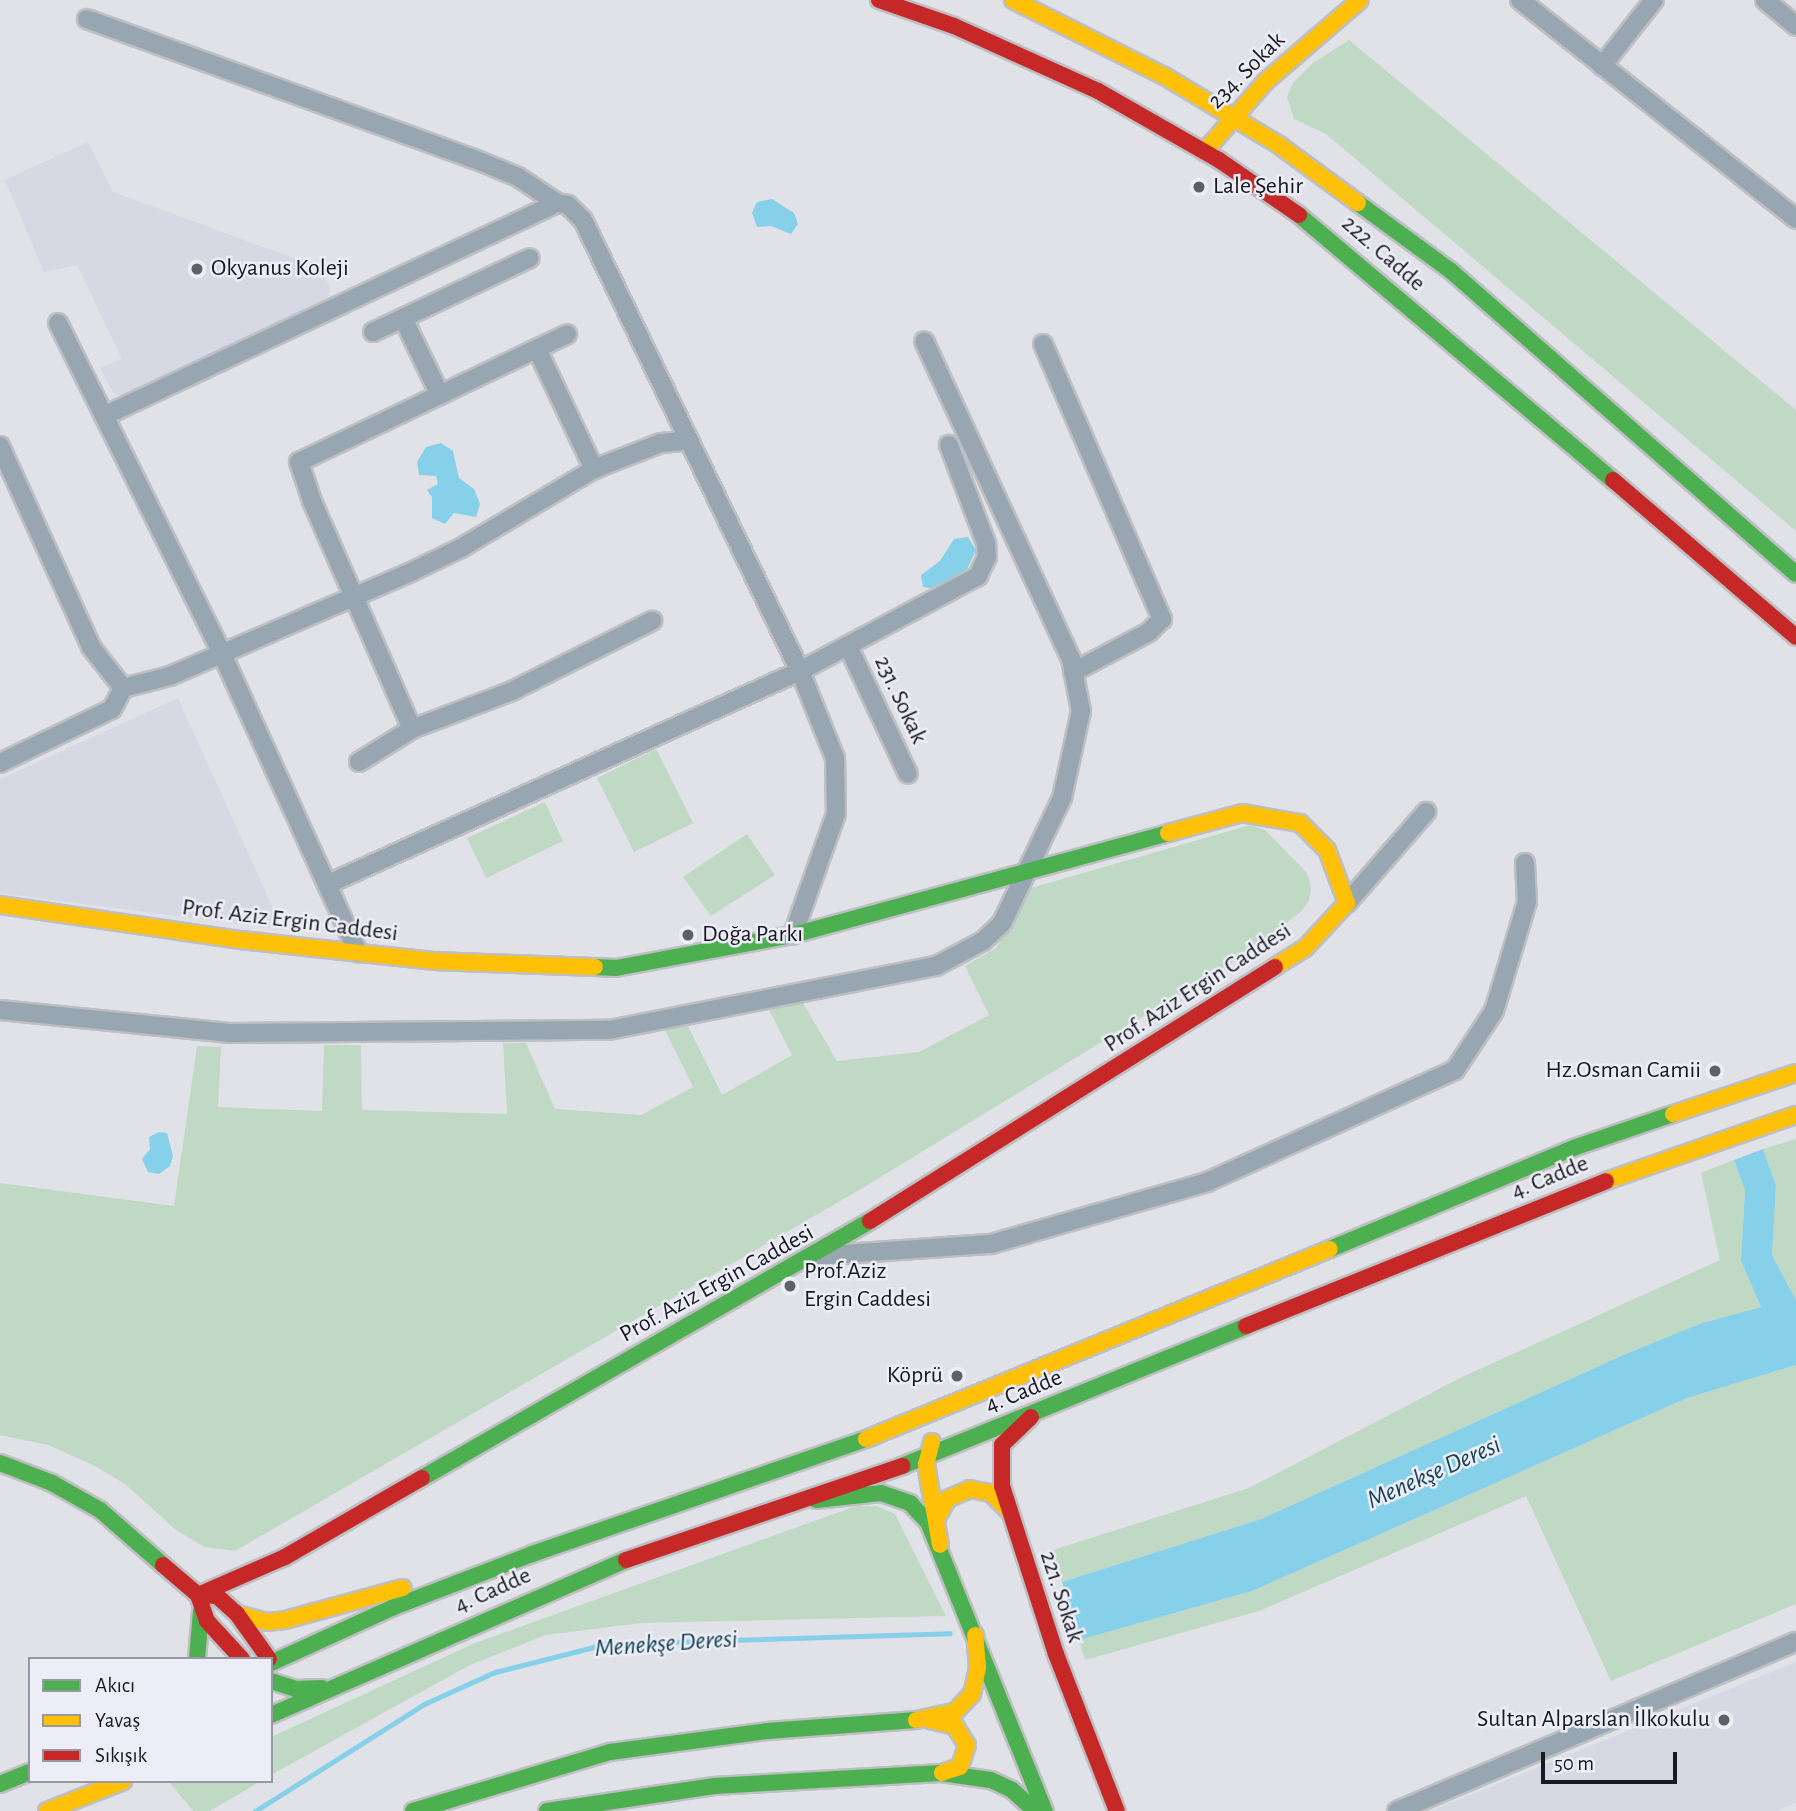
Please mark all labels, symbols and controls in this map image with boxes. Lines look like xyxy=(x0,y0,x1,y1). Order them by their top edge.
street label: 234. Sokak xyxy=(1203,27,1291,115)
place label: Lale Şehir xyxy=(1213,173,1303,201)
marker: Lale Şehir xyxy=(1191,179,1207,195)
street label: 222. Cadde xyxy=(1335,210,1431,298)
place label: Okyanus Koleji xyxy=(211,255,349,283)
marker: Okyanus Koleji xyxy=(189,261,205,277)
street label: 231. Sokak xyxy=(867,651,933,749)
street label: Prof. Aziz Ergin Caddesi xyxy=(180,893,400,949)
street label: Prof. Aziz Ergin Caddesi xyxy=(1099,917,1297,1059)
place label: Doğa Parkı xyxy=(702,921,803,949)
marker: Doğa Parkı xyxy=(680,927,696,943)
place label: Hz.Osman Camii xyxy=(1546,1057,1701,1085)
marker: Hz.Osman Camii xyxy=(1707,1063,1723,1079)
street label: 4. Cadde xyxy=(1507,1150,1593,1206)
street label: Prof. Aziz Ergin Caddesi xyxy=(615,1219,819,1349)
place label: Prof.Aziz Ergin Caddesi xyxy=(804,1258,931,1314)
marker: Prof.Aziz Ergin Caddesi xyxy=(782,1278,798,1294)
place label: Köprü xyxy=(887,1362,943,1390)
street label: 4. Cadde xyxy=(981,1364,1067,1420)
marker: Köprü xyxy=(949,1368,965,1384)
water label: Menekşe Deresi xyxy=(1362,1430,1506,1516)
street label: 221. Sokak xyxy=(1033,1548,1089,1646)
street label: 4. Cadde xyxy=(450,1561,536,1621)
water label: Menekşe Deresi xyxy=(594,1623,738,1665)
legend xyxy=(28,1657,273,1783)
text: Akıcı xyxy=(95,1675,135,1696)
place label: Sultan Alparslan İlkokulu xyxy=(1477,1706,1710,1734)
text: Yavaş xyxy=(95,1710,140,1731)
marker: Sultan Alparslan İlkokulu xyxy=(1716,1712,1732,1728)
scale bar xyxy=(1544,1738,1680,1782)
text: Sıkışık xyxy=(95,1745,147,1766)
text: 50 m xyxy=(1554,1753,1594,1774)

